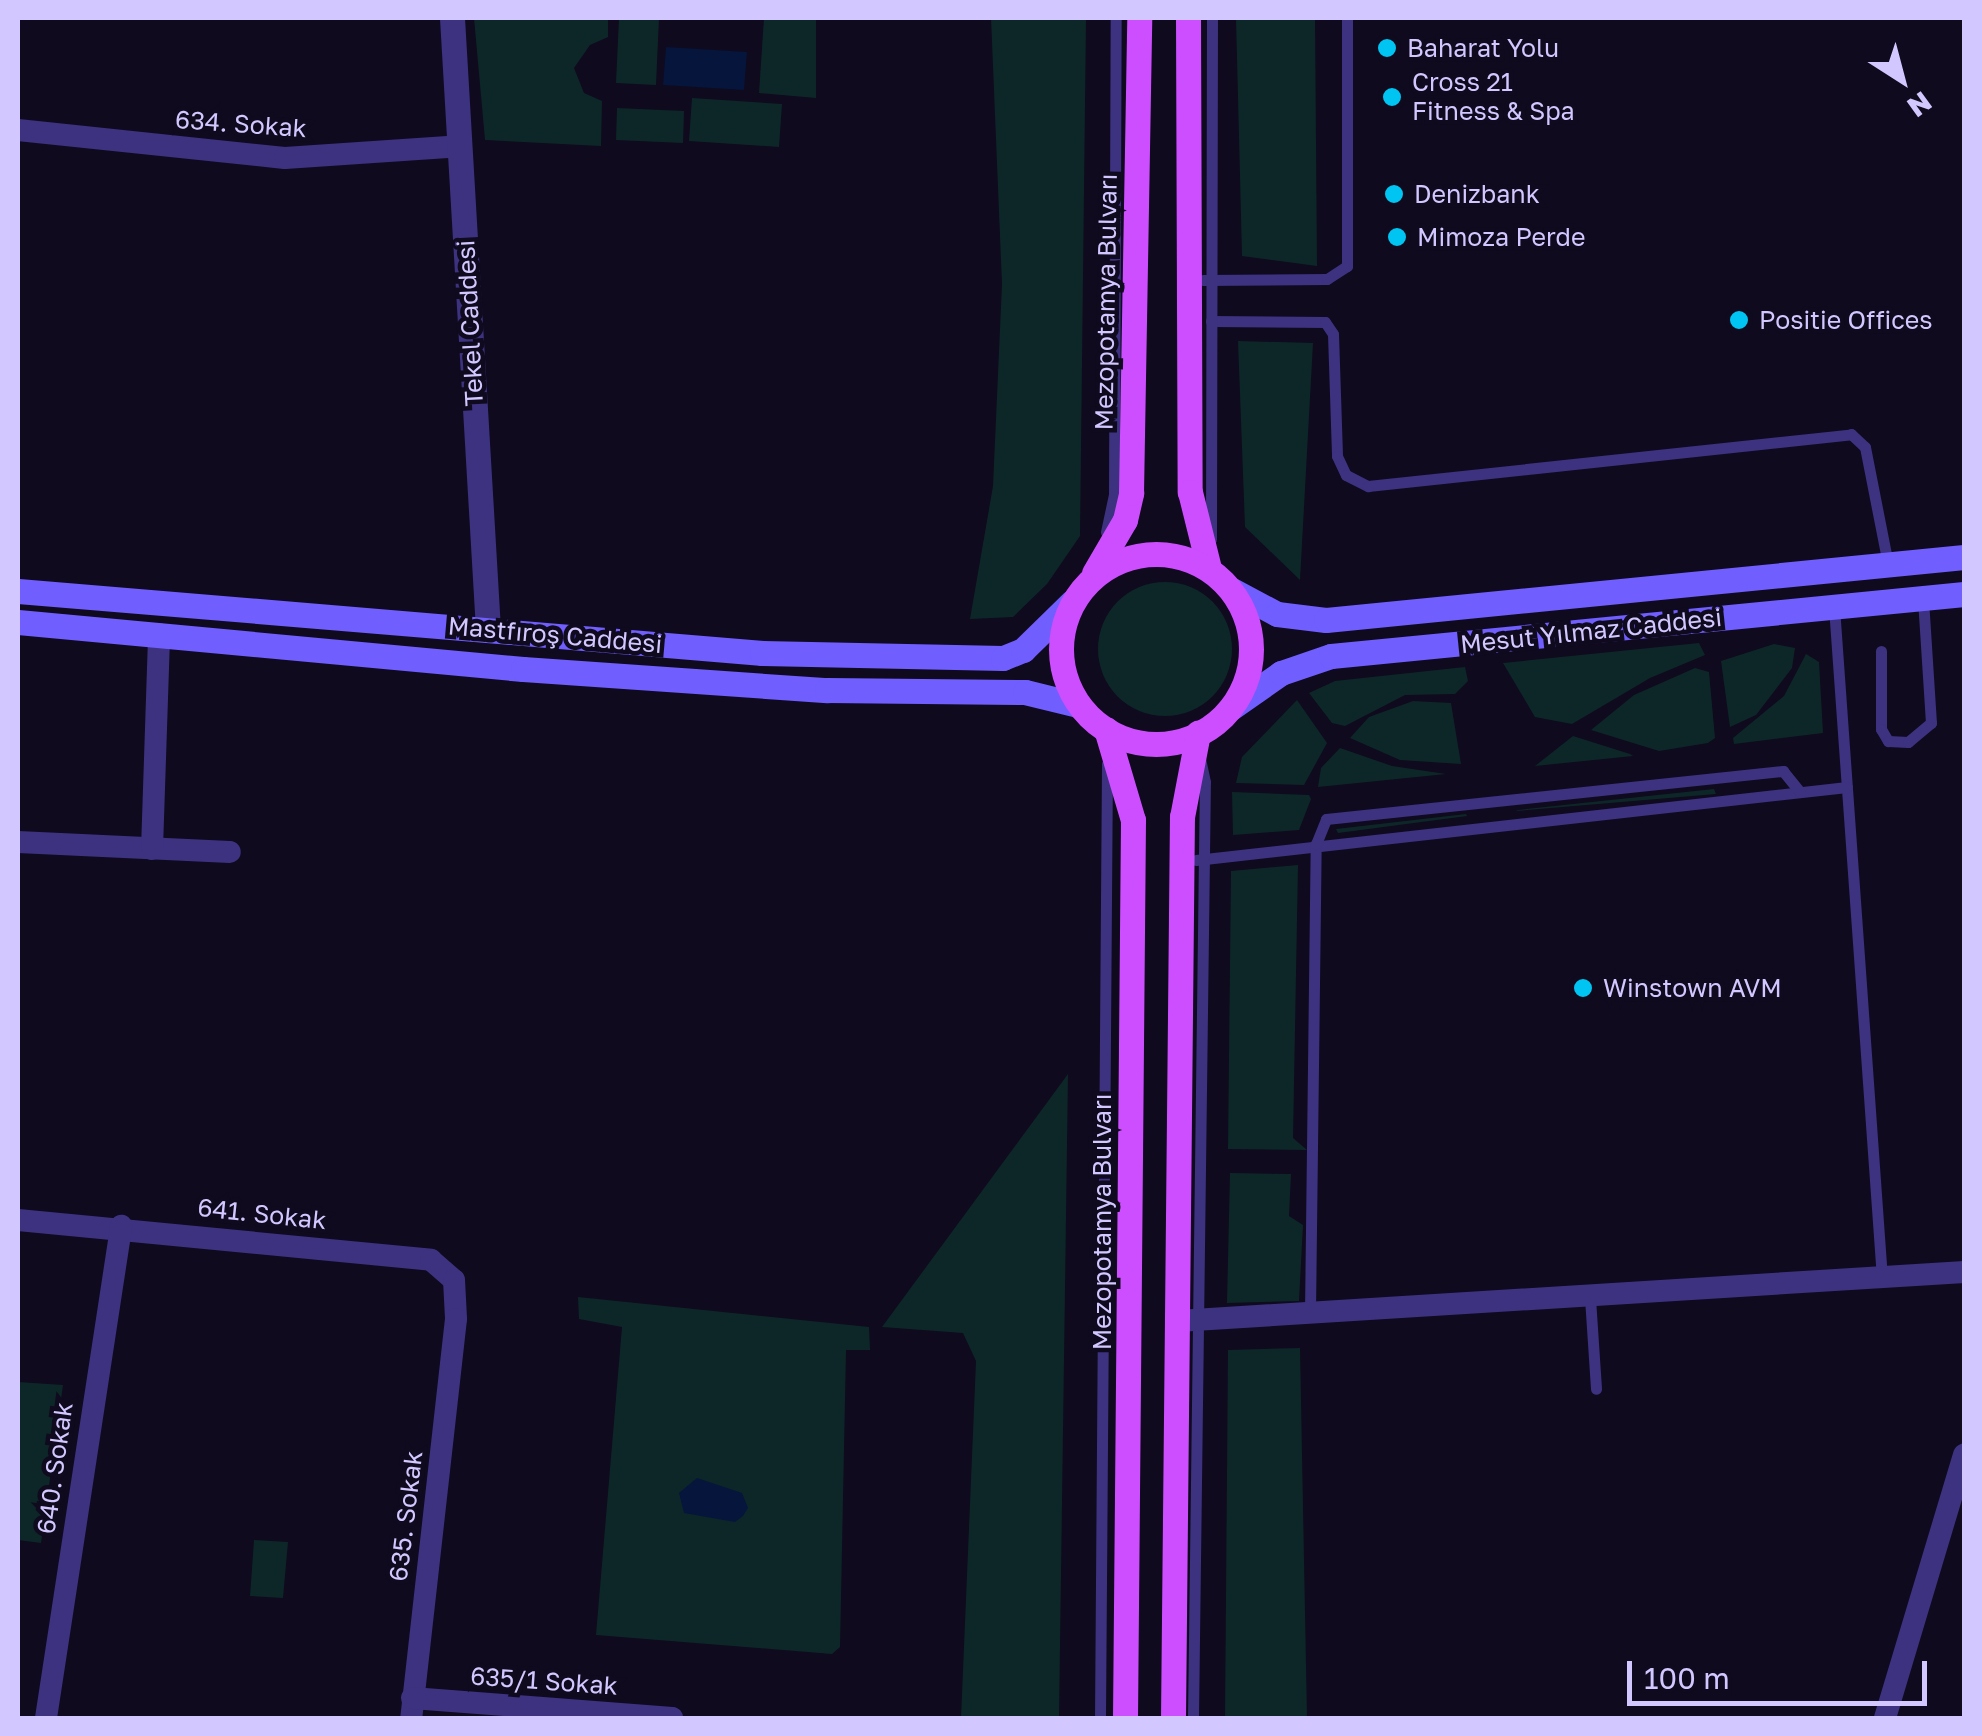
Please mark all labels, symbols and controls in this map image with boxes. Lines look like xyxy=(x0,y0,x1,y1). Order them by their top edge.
north arrow xyxy=(1852,30,1952,130)
place label: Baharat Yolu xyxy=(1407,33,1559,63)
marker: Baharat Yolu xyxy=(1376,37,1398,59)
place label: Cross 21 Fitness & Spa xyxy=(1412,68,1575,127)
text: N xyxy=(1902,85,1938,124)
marker: Cross 21 Fitness & Spa xyxy=(1381,86,1403,108)
street label: 634. Sokak xyxy=(174,104,308,144)
street label: Mezopotamya Bulvarı xyxy=(1089,173,1123,431)
place label: Denizbank xyxy=(1414,179,1540,209)
marker: Denizbank xyxy=(1383,183,1405,205)
place label: Mimoza Perde xyxy=(1417,222,1585,252)
marker: Mimoza Perde xyxy=(1386,226,1408,248)
street label: Tekel Caddesi xyxy=(451,239,489,407)
place label: Positie Offices xyxy=(1759,305,1933,335)
marker: Positie Offices xyxy=(1728,309,1750,331)
street label: Mesut Yılmaz Caddesi xyxy=(1459,602,1723,660)
street label: Mastfıroş Caddesi xyxy=(447,611,663,659)
place label: Winstown AVM xyxy=(1603,973,1782,1003)
marker: Winstown AVM xyxy=(1572,977,1594,999)
street label: Mezopotamya Bulvarı xyxy=(1087,1094,1117,1350)
street label: 641. Sokak xyxy=(196,1192,328,1236)
street label: 640. Sokak xyxy=(31,1400,79,1536)
street label: 635. Sokak xyxy=(383,1449,429,1583)
scale bar xyxy=(1632,1641,1932,1703)
text: 100 m xyxy=(1644,1660,1730,1696)
street label: 635/1 Sokak xyxy=(469,1661,619,1701)

